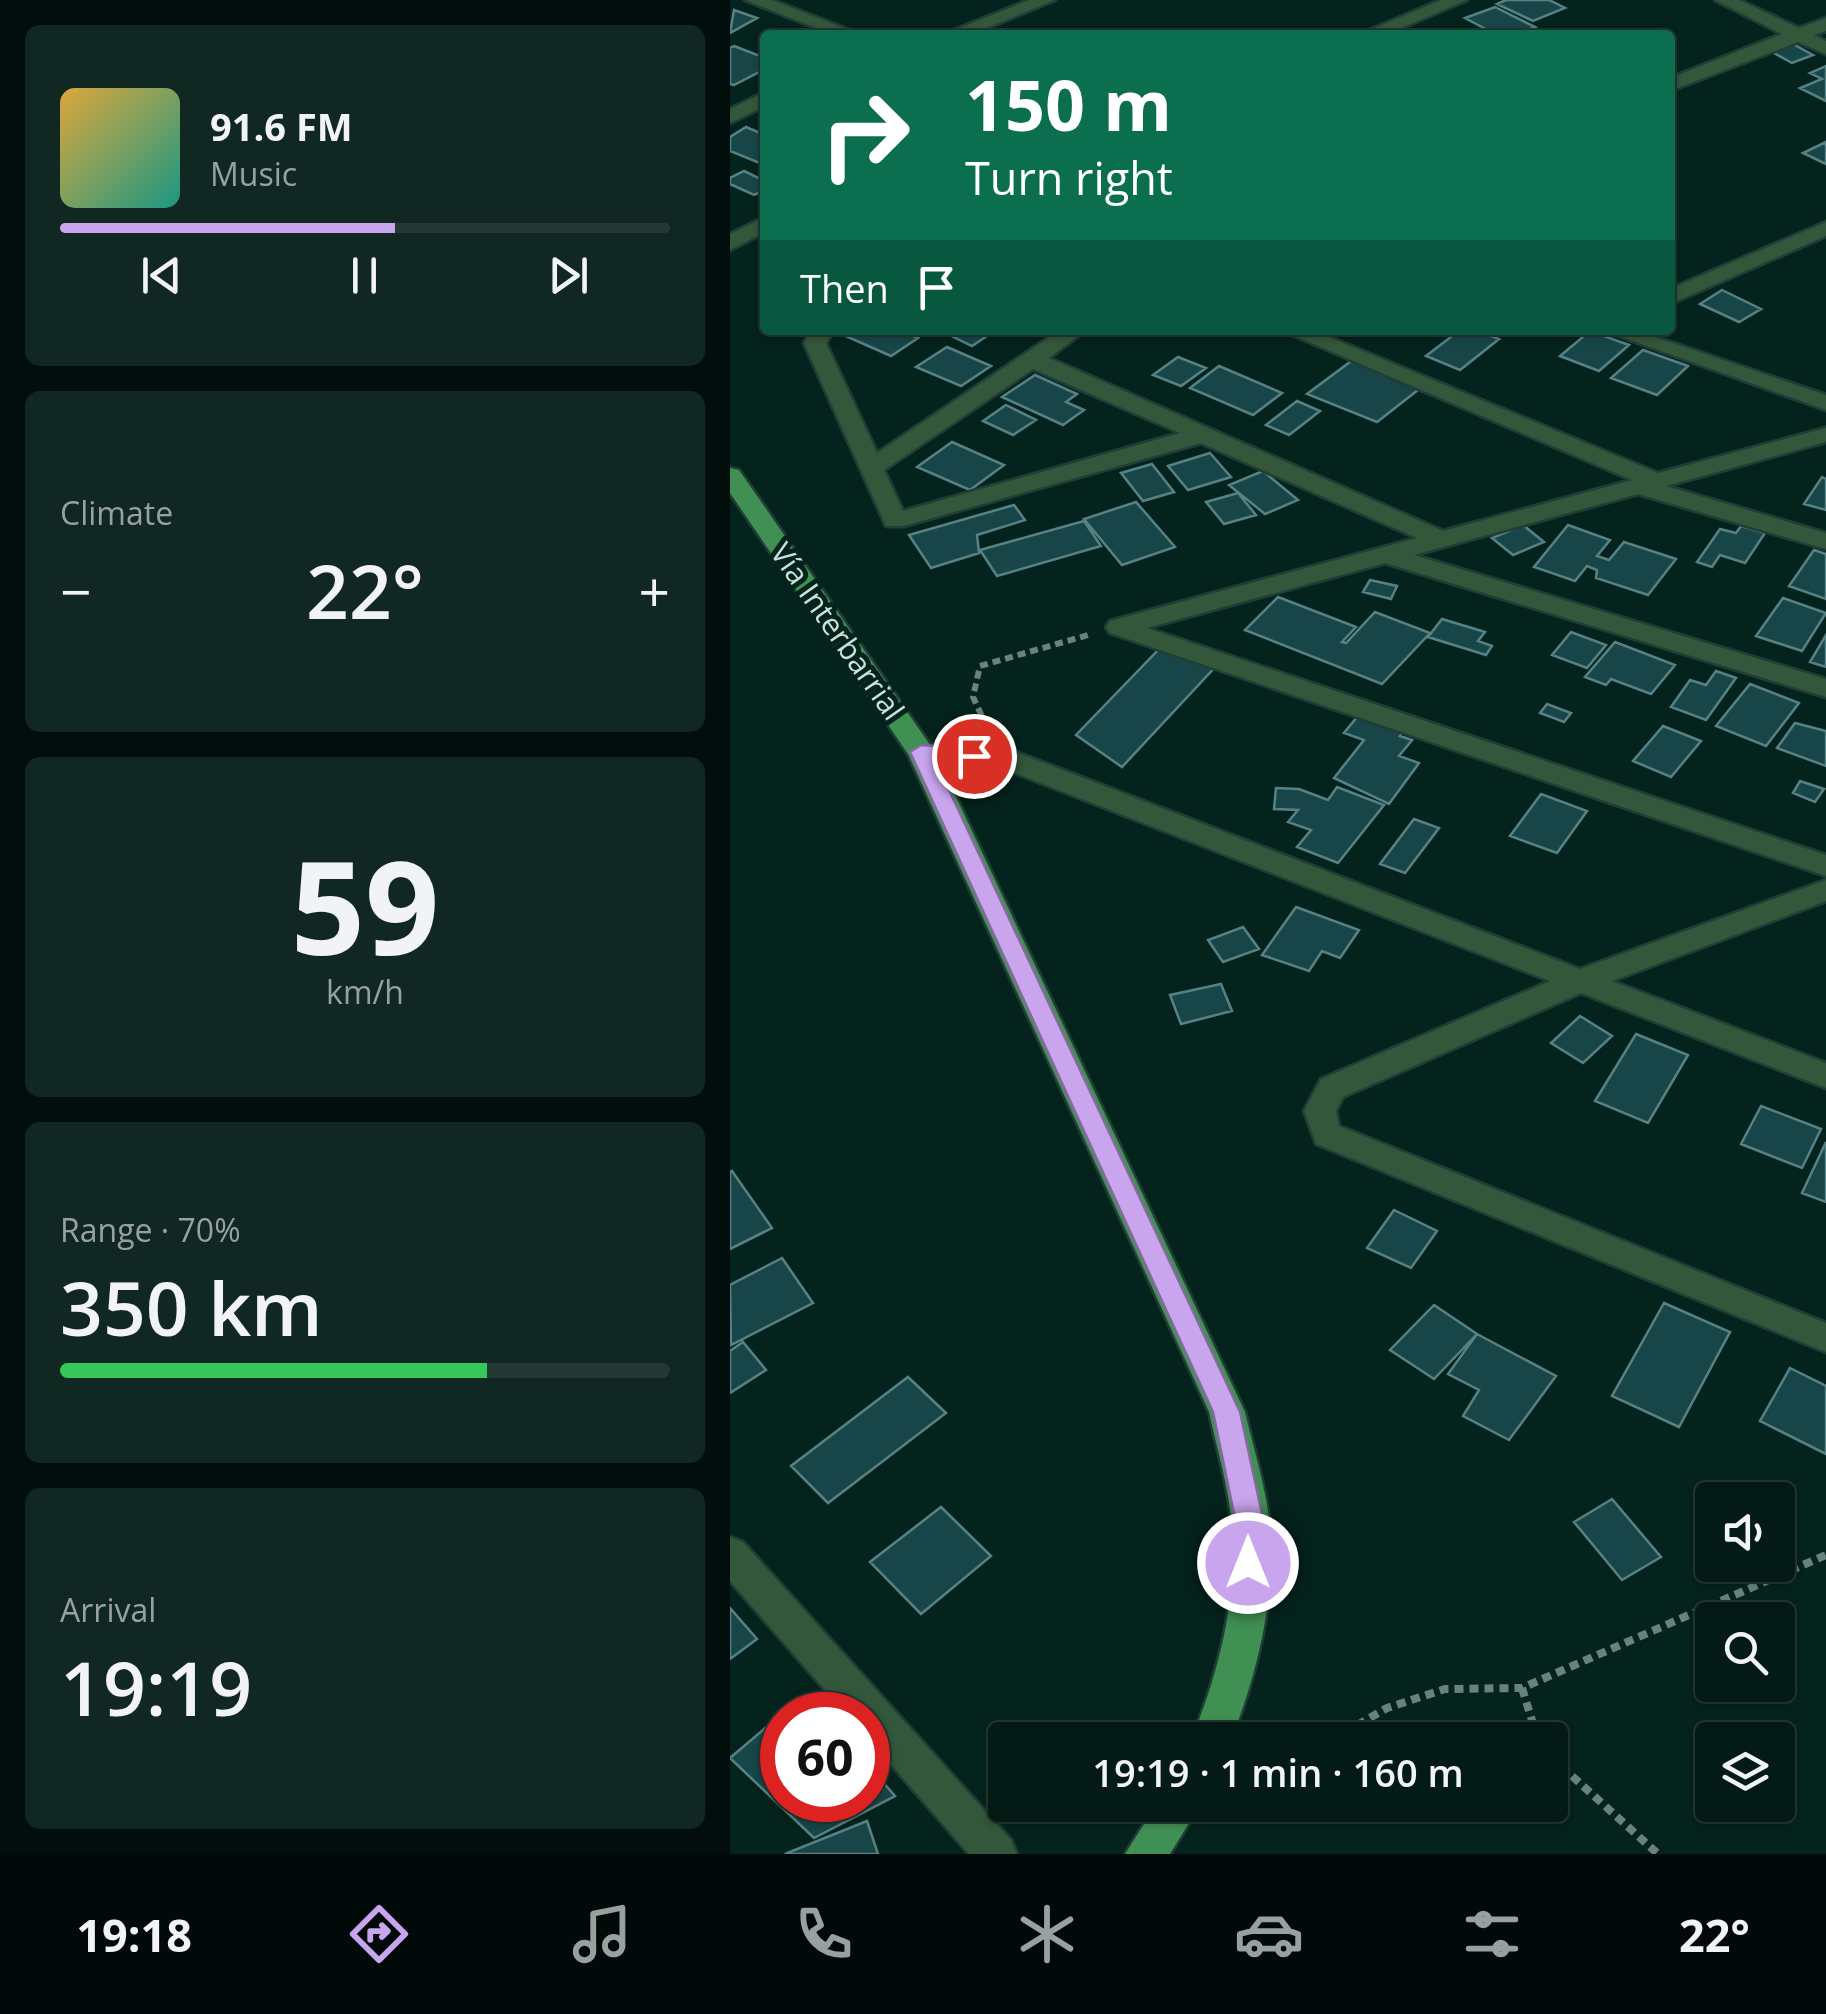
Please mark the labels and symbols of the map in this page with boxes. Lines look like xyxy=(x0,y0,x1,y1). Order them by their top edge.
street label: Vía Interbarrial xyxy=(762,534,914,728)
pin xyxy=(932,714,1017,799)
position arrow xyxy=(1196,1511,1300,1615)
speed limit sign: 60 xyxy=(760,1692,890,1822)

